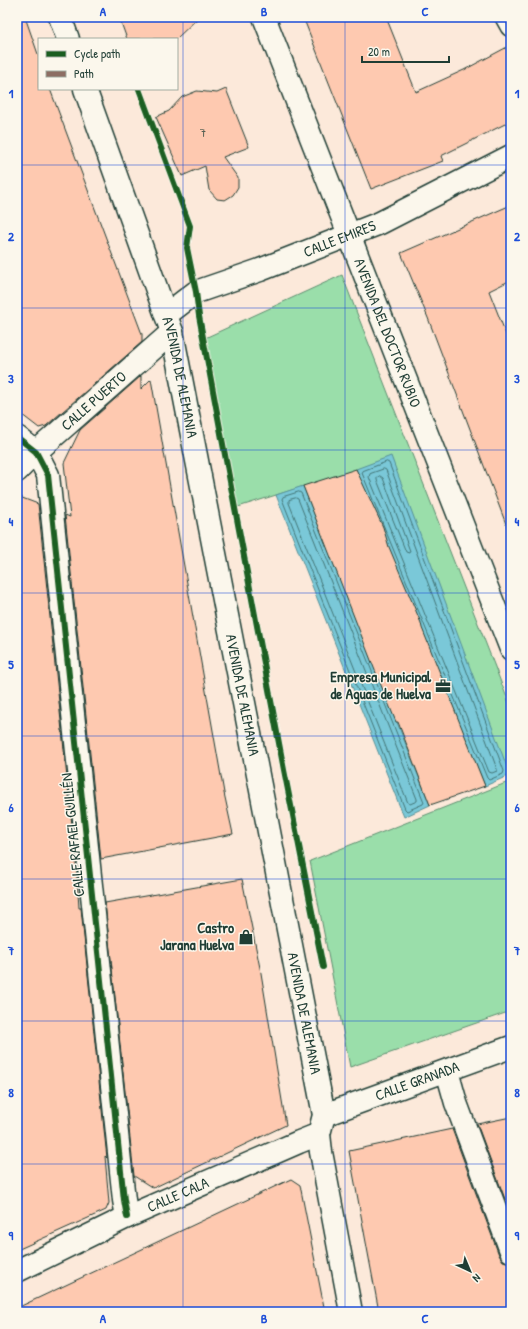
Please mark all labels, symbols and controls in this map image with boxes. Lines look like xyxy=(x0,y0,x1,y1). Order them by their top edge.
text: A xyxy=(100,2,107,20)
text: B xyxy=(261,2,268,20)
text: C xyxy=(421,2,429,20)
legend xyxy=(38,38,178,90)
scale bar xyxy=(362,38,449,64)
text: 20 m xyxy=(368,43,390,60)
text: Cycle path xyxy=(74,45,120,62)
text: Path xyxy=(74,65,94,82)
text: 1 xyxy=(9,84,14,102)
text: 1 xyxy=(515,84,520,102)
house number: 7 xyxy=(200,123,206,141)
street label: CALLE EMIRES xyxy=(300,215,379,262)
text: 2 xyxy=(8,227,15,245)
text: 2 xyxy=(514,227,521,245)
street label: AVENIDA DEL DOCTOR RUBIO xyxy=(349,255,427,410)
street label: AVENIDA DE ALEMANIA xyxy=(157,313,203,440)
street label: CALLE PUERTO xyxy=(56,366,131,435)
text: 3 xyxy=(8,369,14,387)
text: 3 xyxy=(514,369,520,387)
text: 4 xyxy=(9,512,14,530)
text: 4 xyxy=(515,512,520,530)
street label: AVENIDA DE ALEMANIA xyxy=(221,632,265,758)
text: 5 xyxy=(8,655,14,673)
text: 5 xyxy=(514,655,520,673)
place label: Empresa Municipal de Aguas de Huelva xyxy=(330,666,432,705)
office icon: Empresa Municipal de Aguas de Huelva xyxy=(434,677,452,695)
street label: CALLE RAFAEL GUILLÉN xyxy=(56,772,89,898)
text: 6 xyxy=(8,798,14,816)
text: 6 xyxy=(514,798,520,816)
place label: Castro Jarana Huelva xyxy=(160,917,234,955)
shop icon: Castro Jarana Huelva xyxy=(237,928,255,946)
text: 7 xyxy=(7,941,15,959)
text: 7 xyxy=(513,941,521,959)
street label: AVENIDA DE ALEMANIA xyxy=(283,950,327,1076)
street label: CALLE GRANADA xyxy=(372,1056,462,1106)
text: 8 xyxy=(8,1083,14,1101)
text: 8 xyxy=(514,1083,520,1101)
street label: CALLE CALA xyxy=(143,1171,212,1217)
text: 9 xyxy=(9,1226,14,1244)
text: 9 xyxy=(515,1226,520,1244)
north arrow xyxy=(450,1251,490,1291)
text: N xyxy=(470,1271,484,1285)
text: A xyxy=(100,1309,107,1327)
text: B xyxy=(261,1309,268,1327)
text: C xyxy=(421,1309,429,1327)

